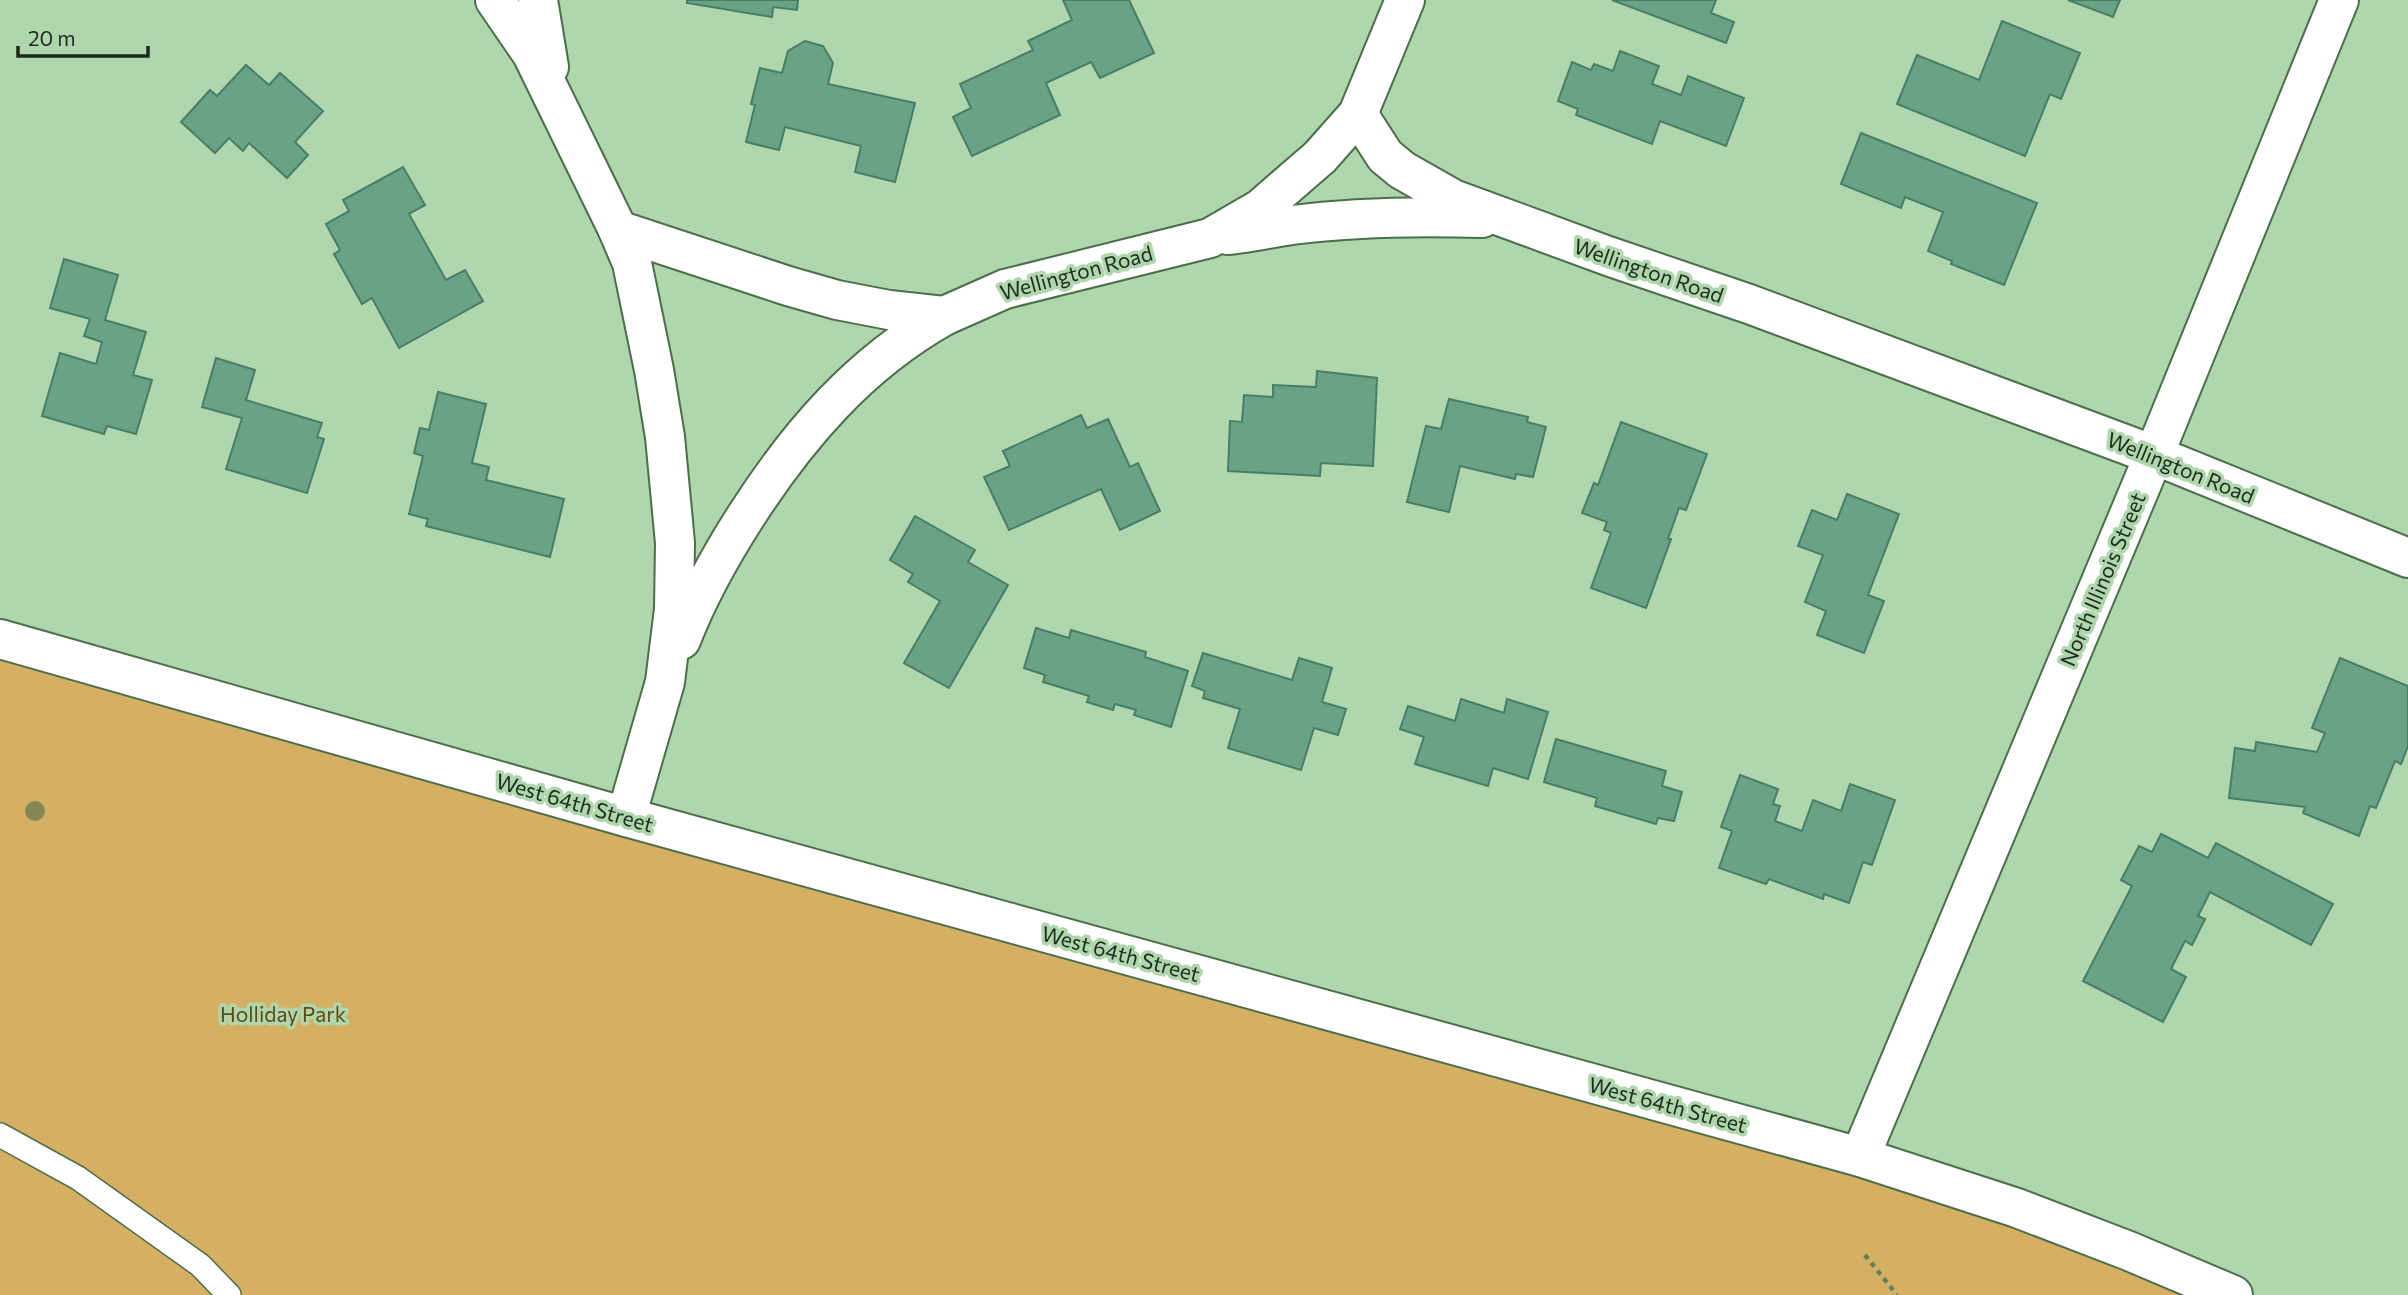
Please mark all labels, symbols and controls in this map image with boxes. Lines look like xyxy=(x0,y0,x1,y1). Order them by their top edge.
scale bar xyxy=(18,14,147,58)
text: 20 m xyxy=(28,25,76,50)
street label: Wellington Road xyxy=(1571,233,1727,307)
street label: Wellington Road xyxy=(997,240,1155,304)
street label: Wellington Road xyxy=(2104,426,2258,508)
street label: North Illinois Street xyxy=(2054,488,2150,670)
street label: West 64th Street xyxy=(493,768,657,836)
street label: West 64th Street xyxy=(1039,920,1203,986)
park label: Holliday Park xyxy=(220,1001,346,1026)
street label: West 64th Street xyxy=(1586,1071,1750,1137)

